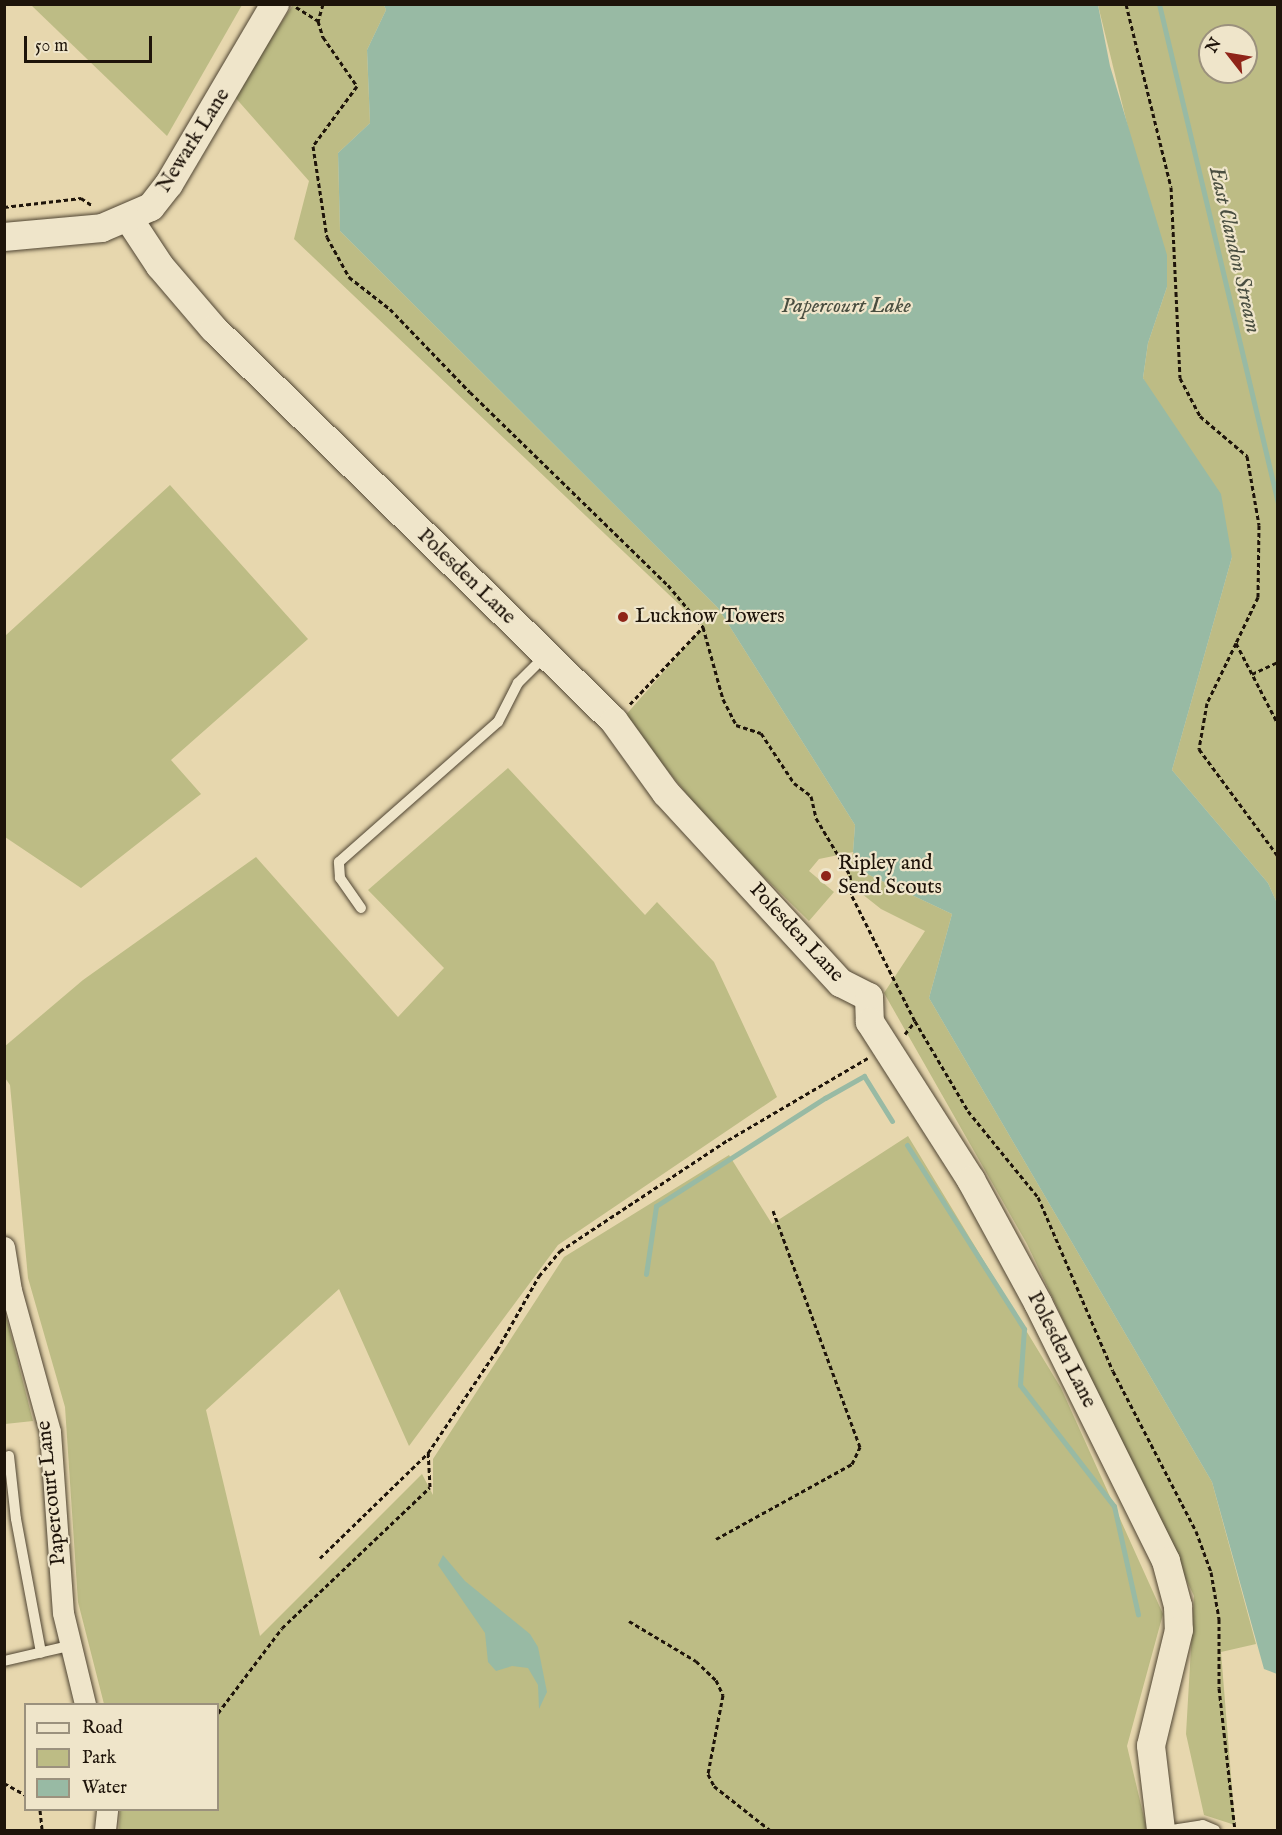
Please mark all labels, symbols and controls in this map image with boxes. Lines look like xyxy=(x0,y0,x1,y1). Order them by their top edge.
scale bar xyxy=(27,24,154,62)
north arrow xyxy=(1198,24,1258,84)
text: 50 m xyxy=(35,35,68,58)
text: N xyxy=(1202,35,1226,57)
street label: Newark Lane xyxy=(152,84,236,198)
water label: East Clandon Stream xyxy=(1202,164,1266,336)
water label: Papercourt Lake xyxy=(781,294,911,320)
street label: Polesden Lane xyxy=(412,524,520,630)
place label: Lucknow Towers xyxy=(635,604,785,630)
marker: Lucknow Towers xyxy=(616,610,630,624)
place label: Ripley and Send Scouts xyxy=(838,851,942,901)
marker: Ripley and Send Scouts xyxy=(819,869,833,883)
street label: Polesden Lane xyxy=(743,878,849,988)
street label: Polesden Lane xyxy=(1021,1288,1101,1412)
street label: Papercourt Lane xyxy=(32,1419,72,1567)
legend xyxy=(24,1703,219,1811)
text: Road xyxy=(82,1717,123,1740)
text: Park xyxy=(82,1747,116,1770)
text: Water xyxy=(82,1777,127,1800)

